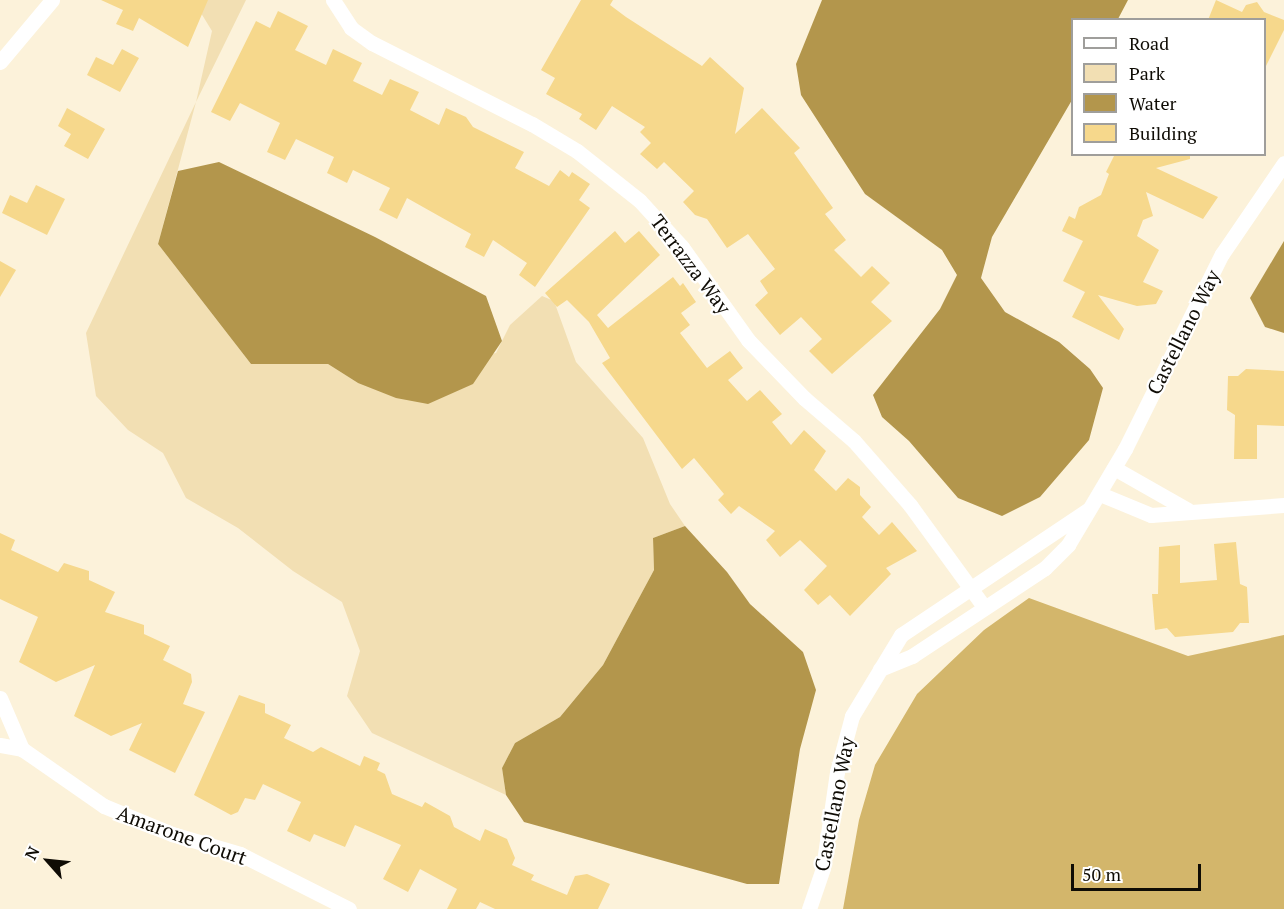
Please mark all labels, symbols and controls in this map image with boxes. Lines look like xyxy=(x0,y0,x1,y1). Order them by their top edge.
legend xyxy=(1071,18,1266,156)
text: Road xyxy=(1129,31,1169,55)
text: Park xyxy=(1129,61,1165,85)
text: Water xyxy=(1129,91,1176,115)
text: Building xyxy=(1129,121,1197,145)
street label: Terrazza Way xyxy=(646,210,736,318)
street label: Castellano Way xyxy=(1141,266,1225,398)
street label: Castellano Way xyxy=(809,735,859,873)
street label: Amarone Court xyxy=(114,800,250,870)
north arrow xyxy=(18,831,78,891)
text: N xyxy=(19,842,45,863)
scale bar xyxy=(1074,852,1204,890)
text: 50 m xyxy=(1082,862,1121,886)

